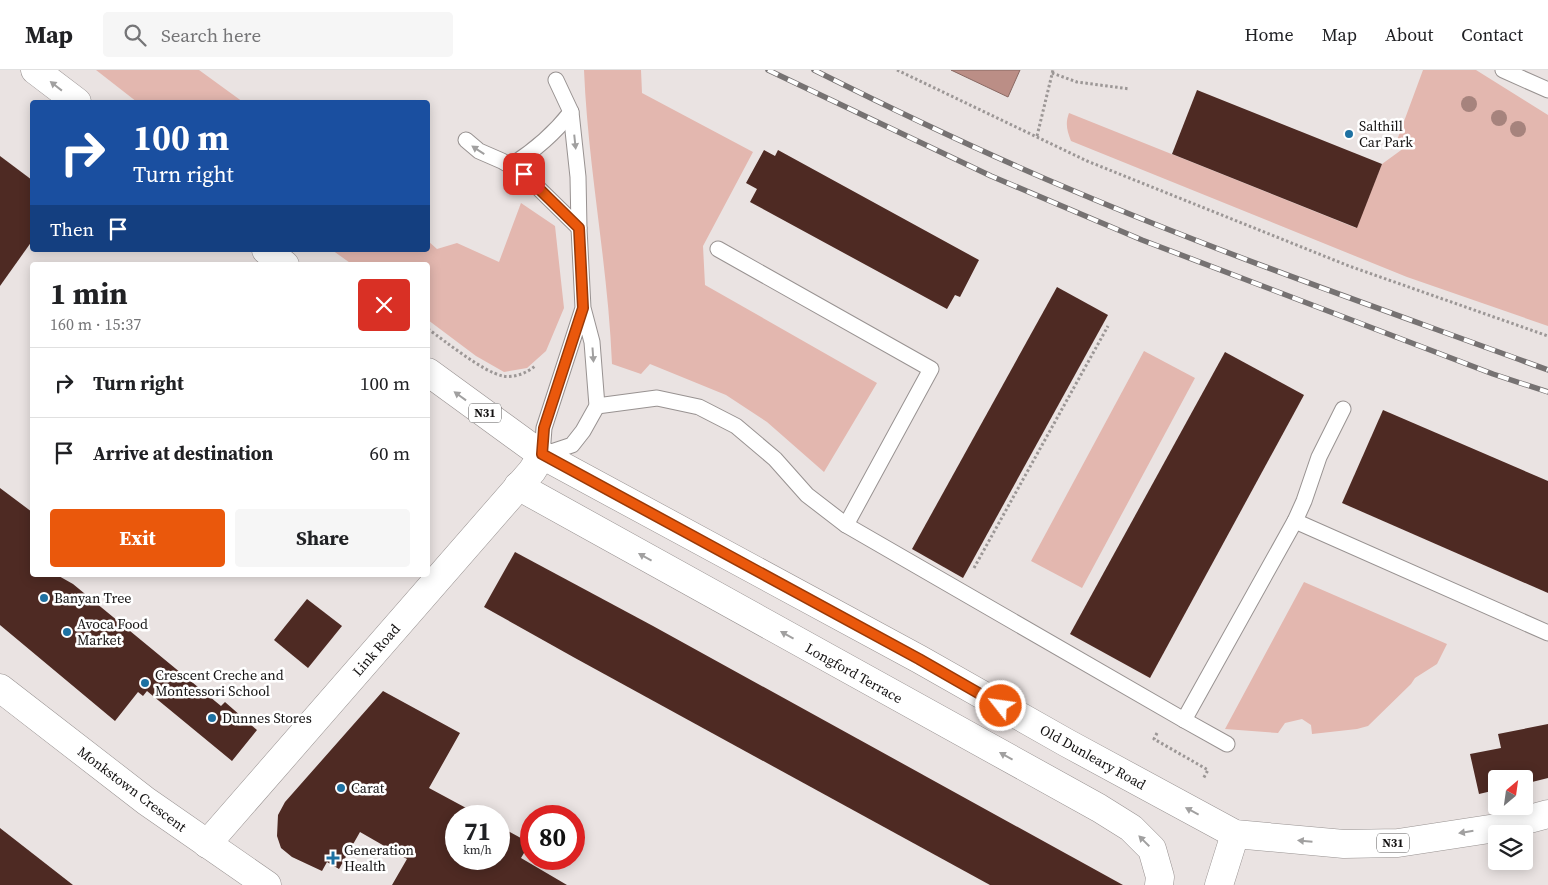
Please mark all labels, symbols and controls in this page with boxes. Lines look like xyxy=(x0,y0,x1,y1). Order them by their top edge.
search box xyxy=(103,12,453,57)
text: Map xyxy=(25,18,73,51)
icon: search xyxy=(121,21,149,49)
text: Search here xyxy=(161,22,261,48)
text: Home xyxy=(1245,22,1294,47)
text: Map xyxy=(1322,22,1357,47)
text: About xyxy=(1385,22,1433,47)
text: Contact xyxy=(1461,22,1523,47)
one-way arrow xyxy=(50,81,63,92)
text: 100 m xyxy=(133,114,229,162)
place label: Salthill Car Park xyxy=(1359,116,1413,152)
icon: right xyxy=(50,120,115,185)
marker: Salthill Car Park xyxy=(1343,128,1355,140)
one-way arrow xyxy=(571,134,579,150)
one-way arrow xyxy=(472,145,485,154)
pin xyxy=(503,153,545,195)
text: Turn right xyxy=(133,159,234,189)
icon: arrive xyxy=(510,160,538,188)
icon: arrive xyxy=(104,215,132,243)
text: Then xyxy=(50,216,94,242)
text: 1 min xyxy=(50,273,128,314)
button: close xyxy=(358,279,410,331)
text: 160 m · 15:37 xyxy=(50,313,141,335)
one-way arrow xyxy=(590,347,598,363)
icon: right xyxy=(50,369,78,397)
text: Turn right xyxy=(93,370,184,396)
text: 100 m xyxy=(360,370,410,396)
one-way arrow xyxy=(453,391,467,401)
road number: N31 xyxy=(469,403,501,422)
icon: arrive xyxy=(50,439,78,467)
text: Arrive at destination xyxy=(93,440,273,466)
text: 60 m xyxy=(369,440,410,466)
button: Exit xyxy=(50,509,225,567)
button: Share xyxy=(235,509,410,567)
one-way arrow xyxy=(638,553,652,561)
place label: Banyan Tree xyxy=(54,588,132,608)
marker: Banyan Tree xyxy=(38,592,50,604)
place label: Avoca Food Market xyxy=(77,614,148,650)
street label: Link Road xyxy=(348,619,404,681)
marker: Avoca Food Market xyxy=(61,626,73,638)
one-way arrow xyxy=(781,631,794,640)
street label: Longford Terrace xyxy=(802,638,906,708)
place label: Crescent Creche and Montessori School xyxy=(155,665,284,701)
marker: Crescent Creche and Montessori School xyxy=(139,677,151,689)
position arrow xyxy=(974,679,1026,731)
place label: Dunnes Stores xyxy=(222,708,312,728)
marker: Dunnes Stores xyxy=(206,712,218,724)
street label: Old Dunleary Road xyxy=(1036,720,1150,794)
street label: Monkstown Crescent xyxy=(73,741,191,837)
one-way arrow xyxy=(999,752,1013,761)
north arrow xyxy=(1488,770,1532,815)
map controls xyxy=(1488,770,1533,870)
place label: Carat xyxy=(351,778,385,798)
marker: Carat xyxy=(335,782,347,794)
speed limit sign: 80 xyxy=(520,805,585,870)
one-way arrow xyxy=(1185,807,1200,815)
text: 71 xyxy=(464,814,491,848)
button: layers xyxy=(1488,825,1533,870)
one-way arrow xyxy=(1458,829,1474,837)
road number: N31 xyxy=(1377,834,1409,852)
one-way arrow xyxy=(1138,835,1150,847)
one-way arrow xyxy=(1297,837,1313,845)
place label: Generation Health xyxy=(344,840,415,876)
text: km/h xyxy=(463,842,492,858)
marker: Generation Health xyxy=(326,851,340,865)

